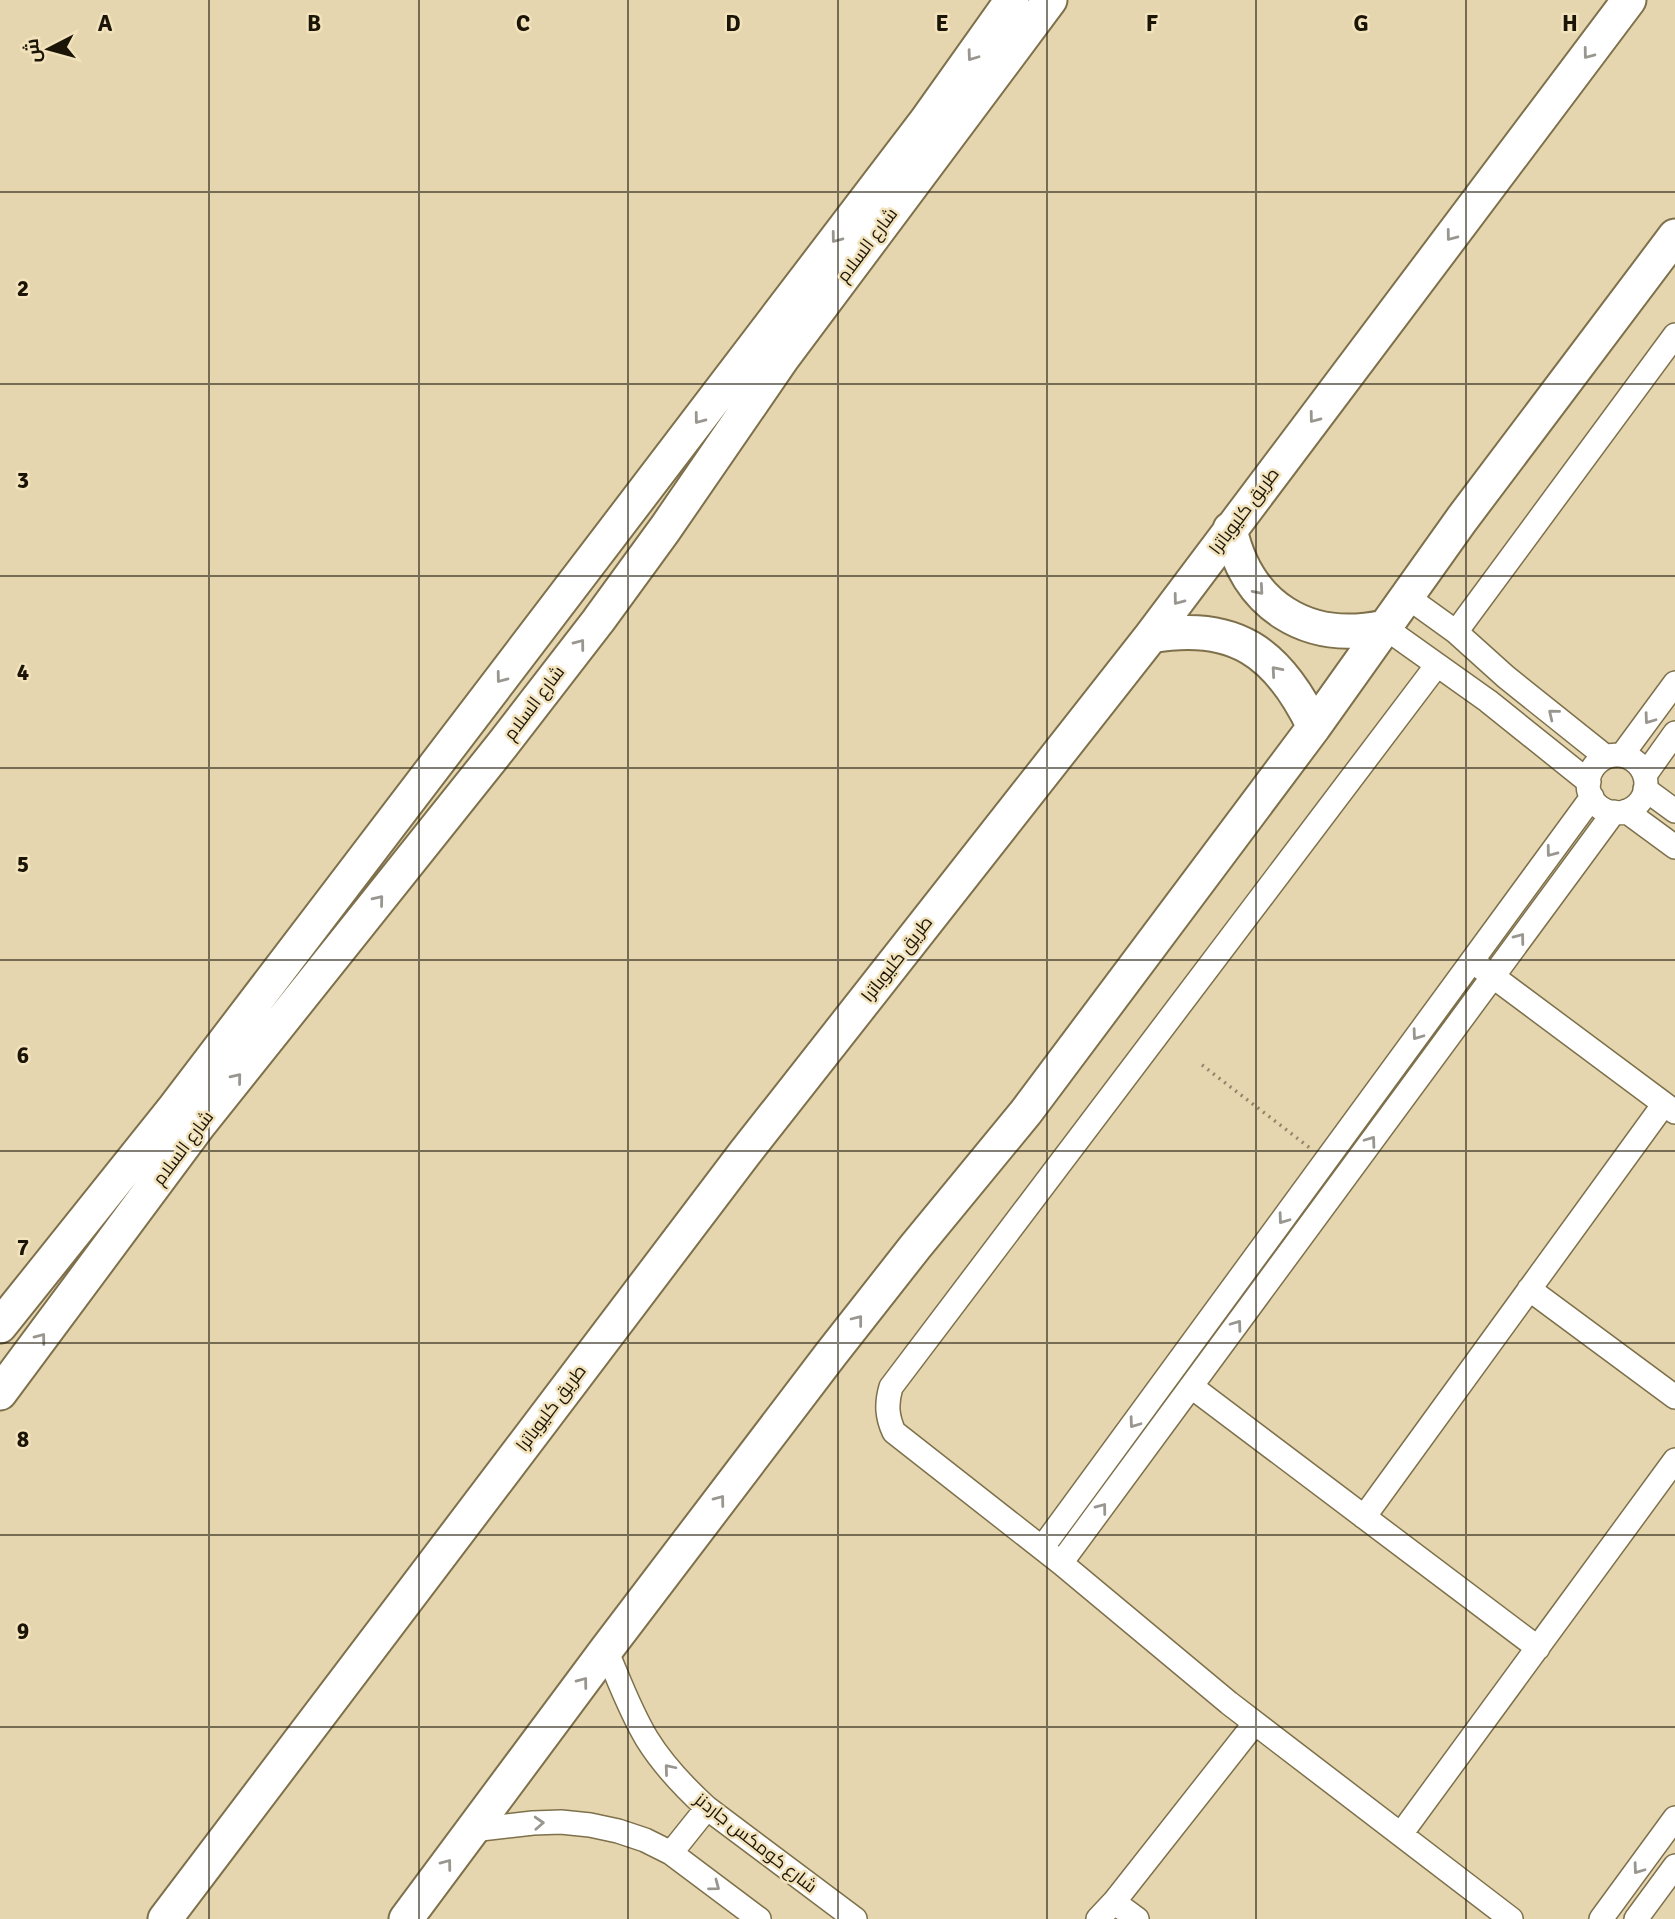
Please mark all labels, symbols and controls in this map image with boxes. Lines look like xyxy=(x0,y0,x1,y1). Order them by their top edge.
text: A xyxy=(98,9,113,38)
text: B xyxy=(307,9,321,38)
text: C xyxy=(516,9,530,38)
text: D xyxy=(725,9,741,38)
text: E xyxy=(935,9,949,38)
text: F xyxy=(1146,9,1158,38)
text: G xyxy=(1353,9,1369,38)
text: H xyxy=(1562,9,1578,38)
north arrow xyxy=(14,14,84,84)
text: ش xyxy=(20,37,46,64)
one-way arrow xyxy=(1584,47,1597,59)
one-way arrow xyxy=(968,48,981,60)
street label: شارع السلام xyxy=(832,203,903,287)
one-way arrow xyxy=(1447,228,1460,241)
one-way arrow xyxy=(832,230,845,243)
text: 2 xyxy=(17,274,29,303)
one-way arrow xyxy=(1310,410,1323,423)
one-way arrow xyxy=(694,411,707,424)
street label: طريق كليوباترا xyxy=(1204,463,1284,559)
text: 3 xyxy=(17,466,29,495)
one-way arrow xyxy=(1251,582,1263,595)
one-way arrow xyxy=(1173,592,1186,604)
one-way arrow xyxy=(571,639,584,652)
text: 4 xyxy=(17,658,29,687)
street label: شارع السلام xyxy=(499,661,570,745)
one-way arrow xyxy=(1272,666,1284,679)
one-way arrow xyxy=(497,670,510,682)
one-way arrow xyxy=(1548,710,1561,723)
one-way arrow xyxy=(1644,711,1657,724)
one-way arrow xyxy=(1547,844,1560,857)
text: 5 xyxy=(17,850,29,879)
one-way arrow xyxy=(370,895,383,908)
street label: طريق كليوباترا xyxy=(857,912,938,1007)
one-way arrow xyxy=(1512,933,1524,946)
one-way arrow xyxy=(1412,1027,1425,1040)
text: 6 xyxy=(17,1041,29,1070)
one-way arrow xyxy=(228,1073,241,1085)
street label: شارع السلام xyxy=(148,1106,219,1190)
one-way arrow xyxy=(1363,1136,1376,1149)
one-way arrow xyxy=(1278,1211,1291,1224)
text: 7 xyxy=(17,1233,29,1262)
one-way arrow xyxy=(850,1315,862,1328)
one-way arrow xyxy=(1229,1320,1242,1333)
one-way arrow xyxy=(33,1333,45,1346)
street label: طريق كليوباترا xyxy=(511,1360,591,1456)
one-way arrow xyxy=(1130,1415,1142,1428)
text: 8 xyxy=(17,1425,29,1454)
one-way arrow xyxy=(711,1496,724,1508)
one-way arrow xyxy=(1094,1503,1106,1516)
text: 9 xyxy=(17,1617,29,1646)
one-way arrow xyxy=(574,1677,587,1690)
one-way arrow xyxy=(665,1764,677,1777)
street label: شارع كومكس جاردنز xyxy=(689,1788,822,1898)
one-way arrow xyxy=(534,1816,545,1831)
one-way arrow xyxy=(438,1859,451,1872)
one-way arrow xyxy=(1634,1861,1646,1873)
one-way arrow xyxy=(707,1878,720,1890)

